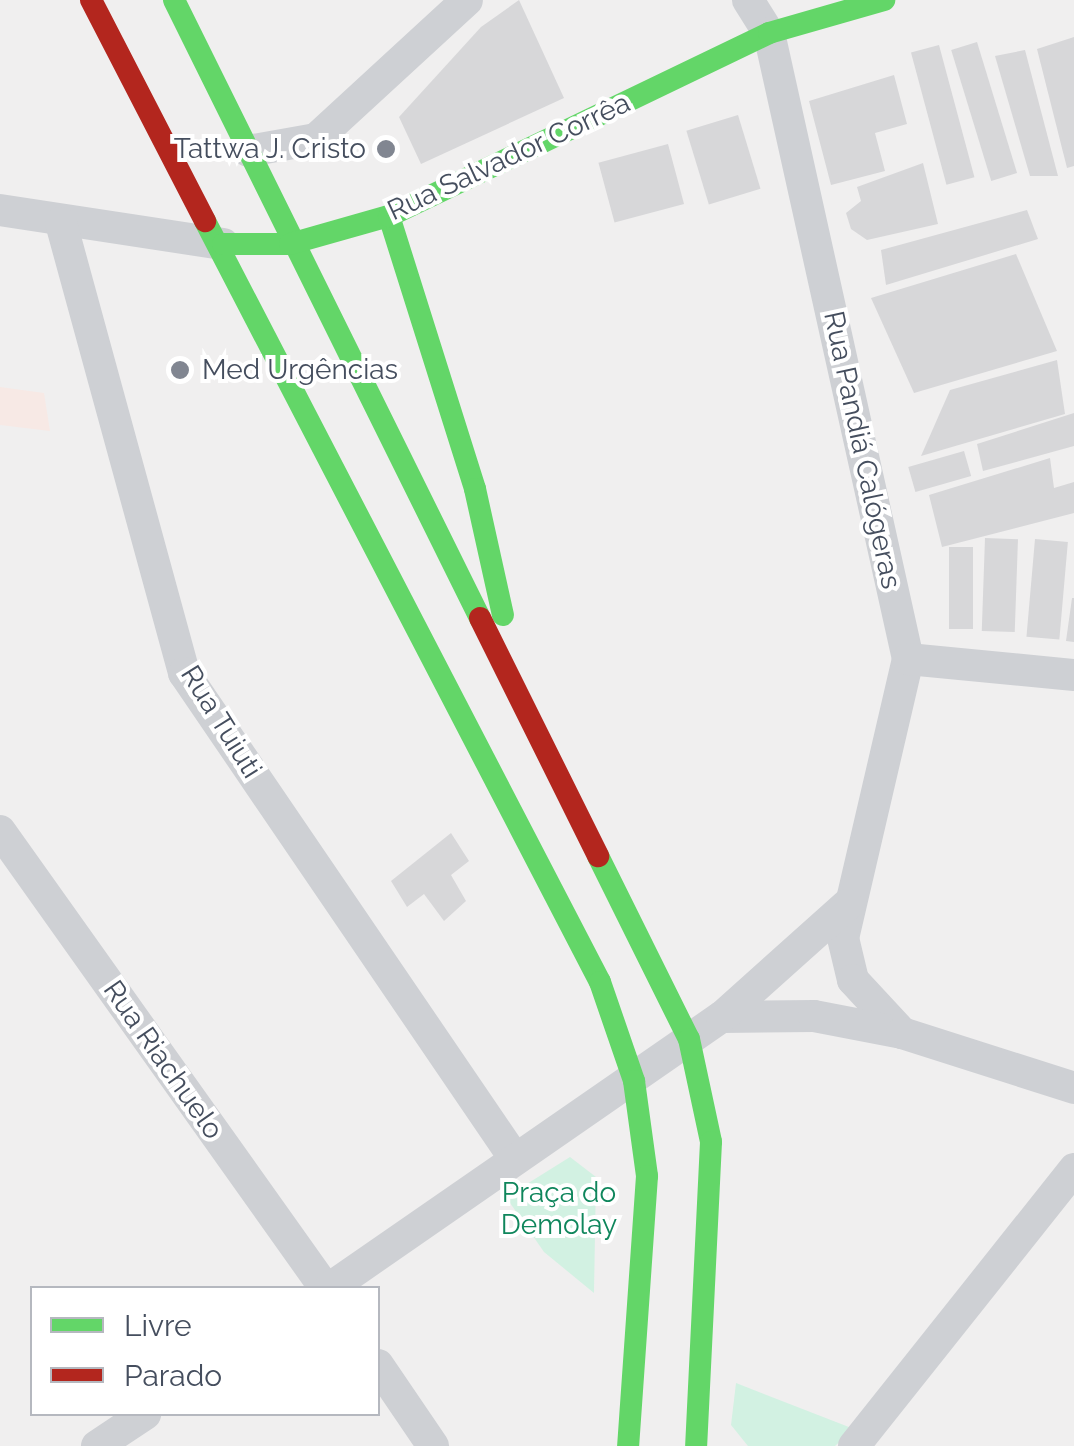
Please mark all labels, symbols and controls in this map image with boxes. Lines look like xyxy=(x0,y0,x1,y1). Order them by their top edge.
street label: Rua Salvador Corrêa xyxy=(382,86,636,228)
place label: Tattwa J. Cristo xyxy=(173,132,366,166)
marker: Tattwa J. Cristo xyxy=(375,138,397,160)
street label: Rua Pandiá Calógeras xyxy=(816,308,908,592)
place label: Med Urgências xyxy=(202,353,398,387)
marker: Med Urgências xyxy=(167,357,193,383)
street label: Rua Tuiuti xyxy=(173,659,269,785)
street label: Rua Riachuelo xyxy=(96,974,230,1146)
park label: Praça do Demolay xyxy=(501,1176,617,1242)
legend xyxy=(30,1286,380,1416)
text: Livre xyxy=(124,1308,192,1343)
text: Parado xyxy=(124,1358,222,1393)

